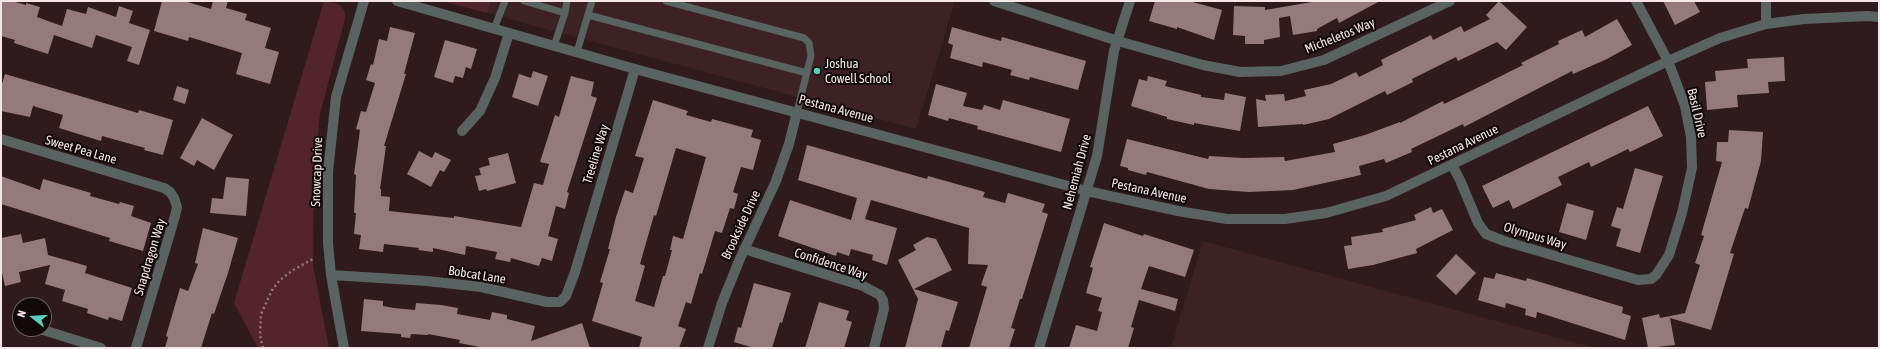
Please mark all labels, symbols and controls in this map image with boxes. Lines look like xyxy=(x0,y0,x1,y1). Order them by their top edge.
street label: Micheletos Way xyxy=(1303,15,1377,57)
place label: Joshua Cowell School xyxy=(825,56,891,87)
marker: Joshua Cowell School xyxy=(812,66,822,76)
street label: Basil Drive xyxy=(1684,87,1710,139)
street label: Pestana Avenue xyxy=(797,92,875,126)
street label: Pestana Avenue xyxy=(1425,121,1501,169)
street label: Treeline Way xyxy=(580,122,612,186)
street label: Sweet Pea Lane xyxy=(44,132,118,168)
street label: Nehemiah Drive xyxy=(1059,133,1095,211)
street label: Snowcap Drive xyxy=(308,137,326,207)
street label: Pestana Avenue xyxy=(1110,175,1188,207)
street label: Brookside Drive xyxy=(718,188,764,262)
street label: Snapdragon Way xyxy=(131,217,169,297)
street label: Olympus Way xyxy=(1502,219,1568,253)
street label: Confidence Way xyxy=(792,245,870,283)
street label: Bobcat Lane xyxy=(447,263,507,287)
north arrow xyxy=(12,297,52,337)
text: N xyxy=(15,309,28,319)

